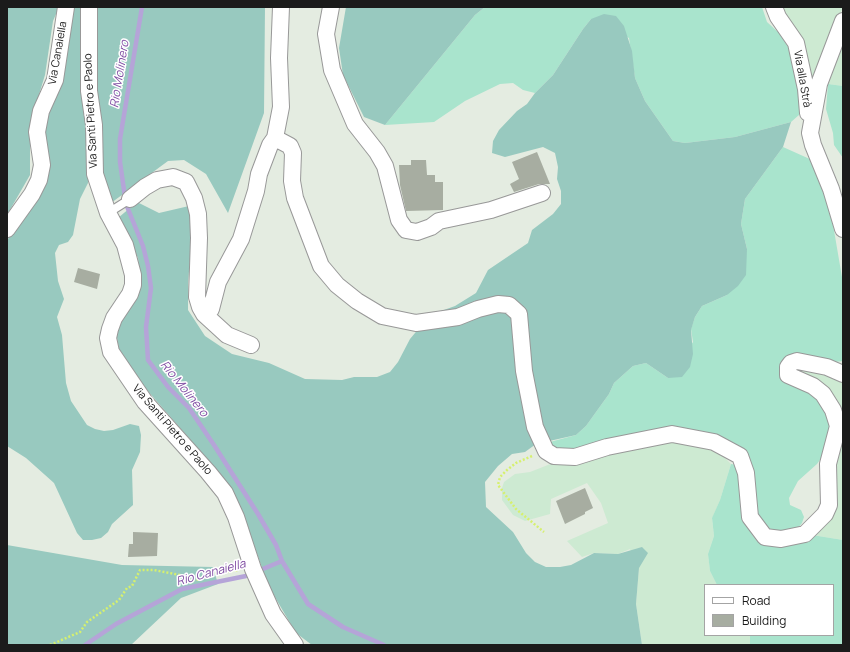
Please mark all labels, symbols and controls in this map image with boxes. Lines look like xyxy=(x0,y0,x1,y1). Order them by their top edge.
street label: Via Canaiella xyxy=(46,20,70,86)
water label: Rio Molinero xyxy=(108,39,132,109)
street label: Via alla Strà xyxy=(790,49,814,109)
street label: Via Santi Pietro e Paolo xyxy=(81,53,101,169)
water label: Rio Molinero xyxy=(157,358,211,420)
street label: Via Santi Pietro e Paolo xyxy=(129,382,215,478)
water label: Rio Canaiella xyxy=(175,557,247,589)
legend xyxy=(704,584,834,636)
text: Road xyxy=(742,592,770,609)
text: Building xyxy=(742,612,786,629)

